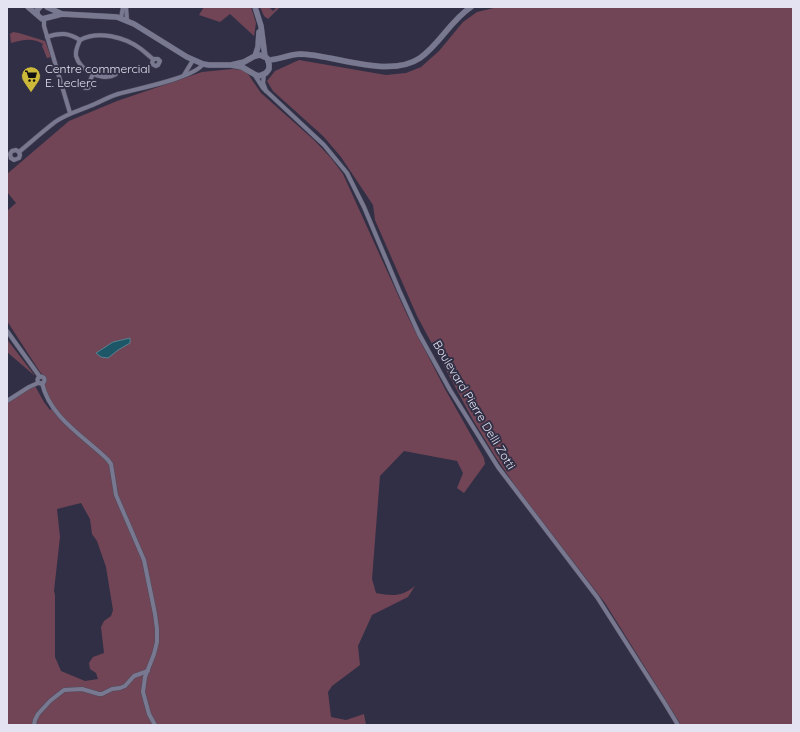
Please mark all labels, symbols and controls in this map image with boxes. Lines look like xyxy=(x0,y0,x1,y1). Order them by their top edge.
place label: Centre commercial E. Leclerc xyxy=(45,61,150,90)
supermarket icon: Centre commercial E. Leclerc xyxy=(20,65,42,93)
street label: Boulevard Pierre Delli Zotti xyxy=(430,338,519,472)

